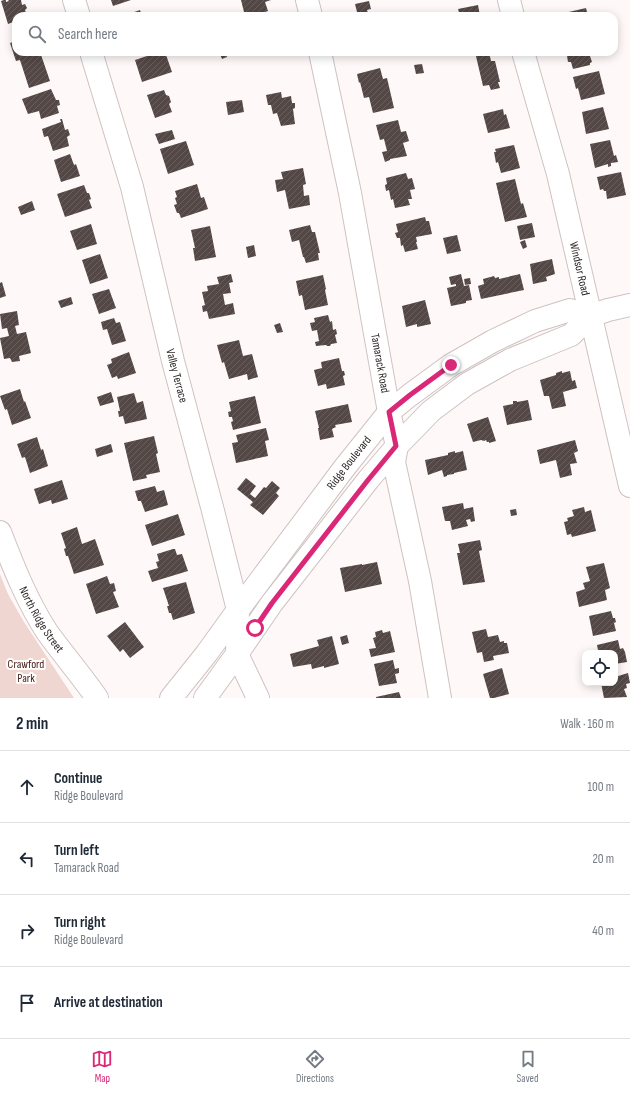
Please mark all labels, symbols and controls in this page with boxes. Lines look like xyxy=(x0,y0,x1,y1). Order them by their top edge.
search box xyxy=(12,12,618,56)
icon: search xyxy=(26,23,48,45)
text: Search here xyxy=(58,25,118,44)
street label: Windsor Road xyxy=(566,240,593,297)
street label: Tamarack Road xyxy=(368,332,393,394)
street label: Valley Terrace xyxy=(163,347,191,404)
route end xyxy=(442,356,460,374)
street label: Ridge Boulevard xyxy=(323,433,374,493)
street label: North Ridge Street xyxy=(16,584,67,656)
route start xyxy=(246,619,264,637)
map controls xyxy=(582,650,618,686)
button: locate xyxy=(582,650,618,686)
park label: Crawford Park xyxy=(8,657,44,686)
text: 2 min xyxy=(16,714,48,734)
text: Walk · 160 m xyxy=(560,716,614,732)
text: Continue xyxy=(54,769,103,788)
icon: ahead xyxy=(16,776,38,798)
text: 100 m xyxy=(587,779,614,795)
text: Ridge Boulevard xyxy=(54,788,123,804)
text: Turn left xyxy=(54,841,99,860)
icon: left xyxy=(16,848,38,870)
text: 20 m xyxy=(592,851,614,867)
text: Tamarack Road xyxy=(54,860,119,876)
text: Turn right xyxy=(54,913,106,932)
icon: right xyxy=(16,920,38,942)
text: 40 m xyxy=(592,923,614,939)
text: Ridge Boulevard xyxy=(54,932,123,948)
icon: arrive xyxy=(16,992,38,1014)
text: Arrive at destination xyxy=(54,993,163,1012)
tab: Map xyxy=(91,1048,113,1085)
tab: Directions xyxy=(296,1048,334,1085)
tab: Saved xyxy=(517,1048,539,1085)

